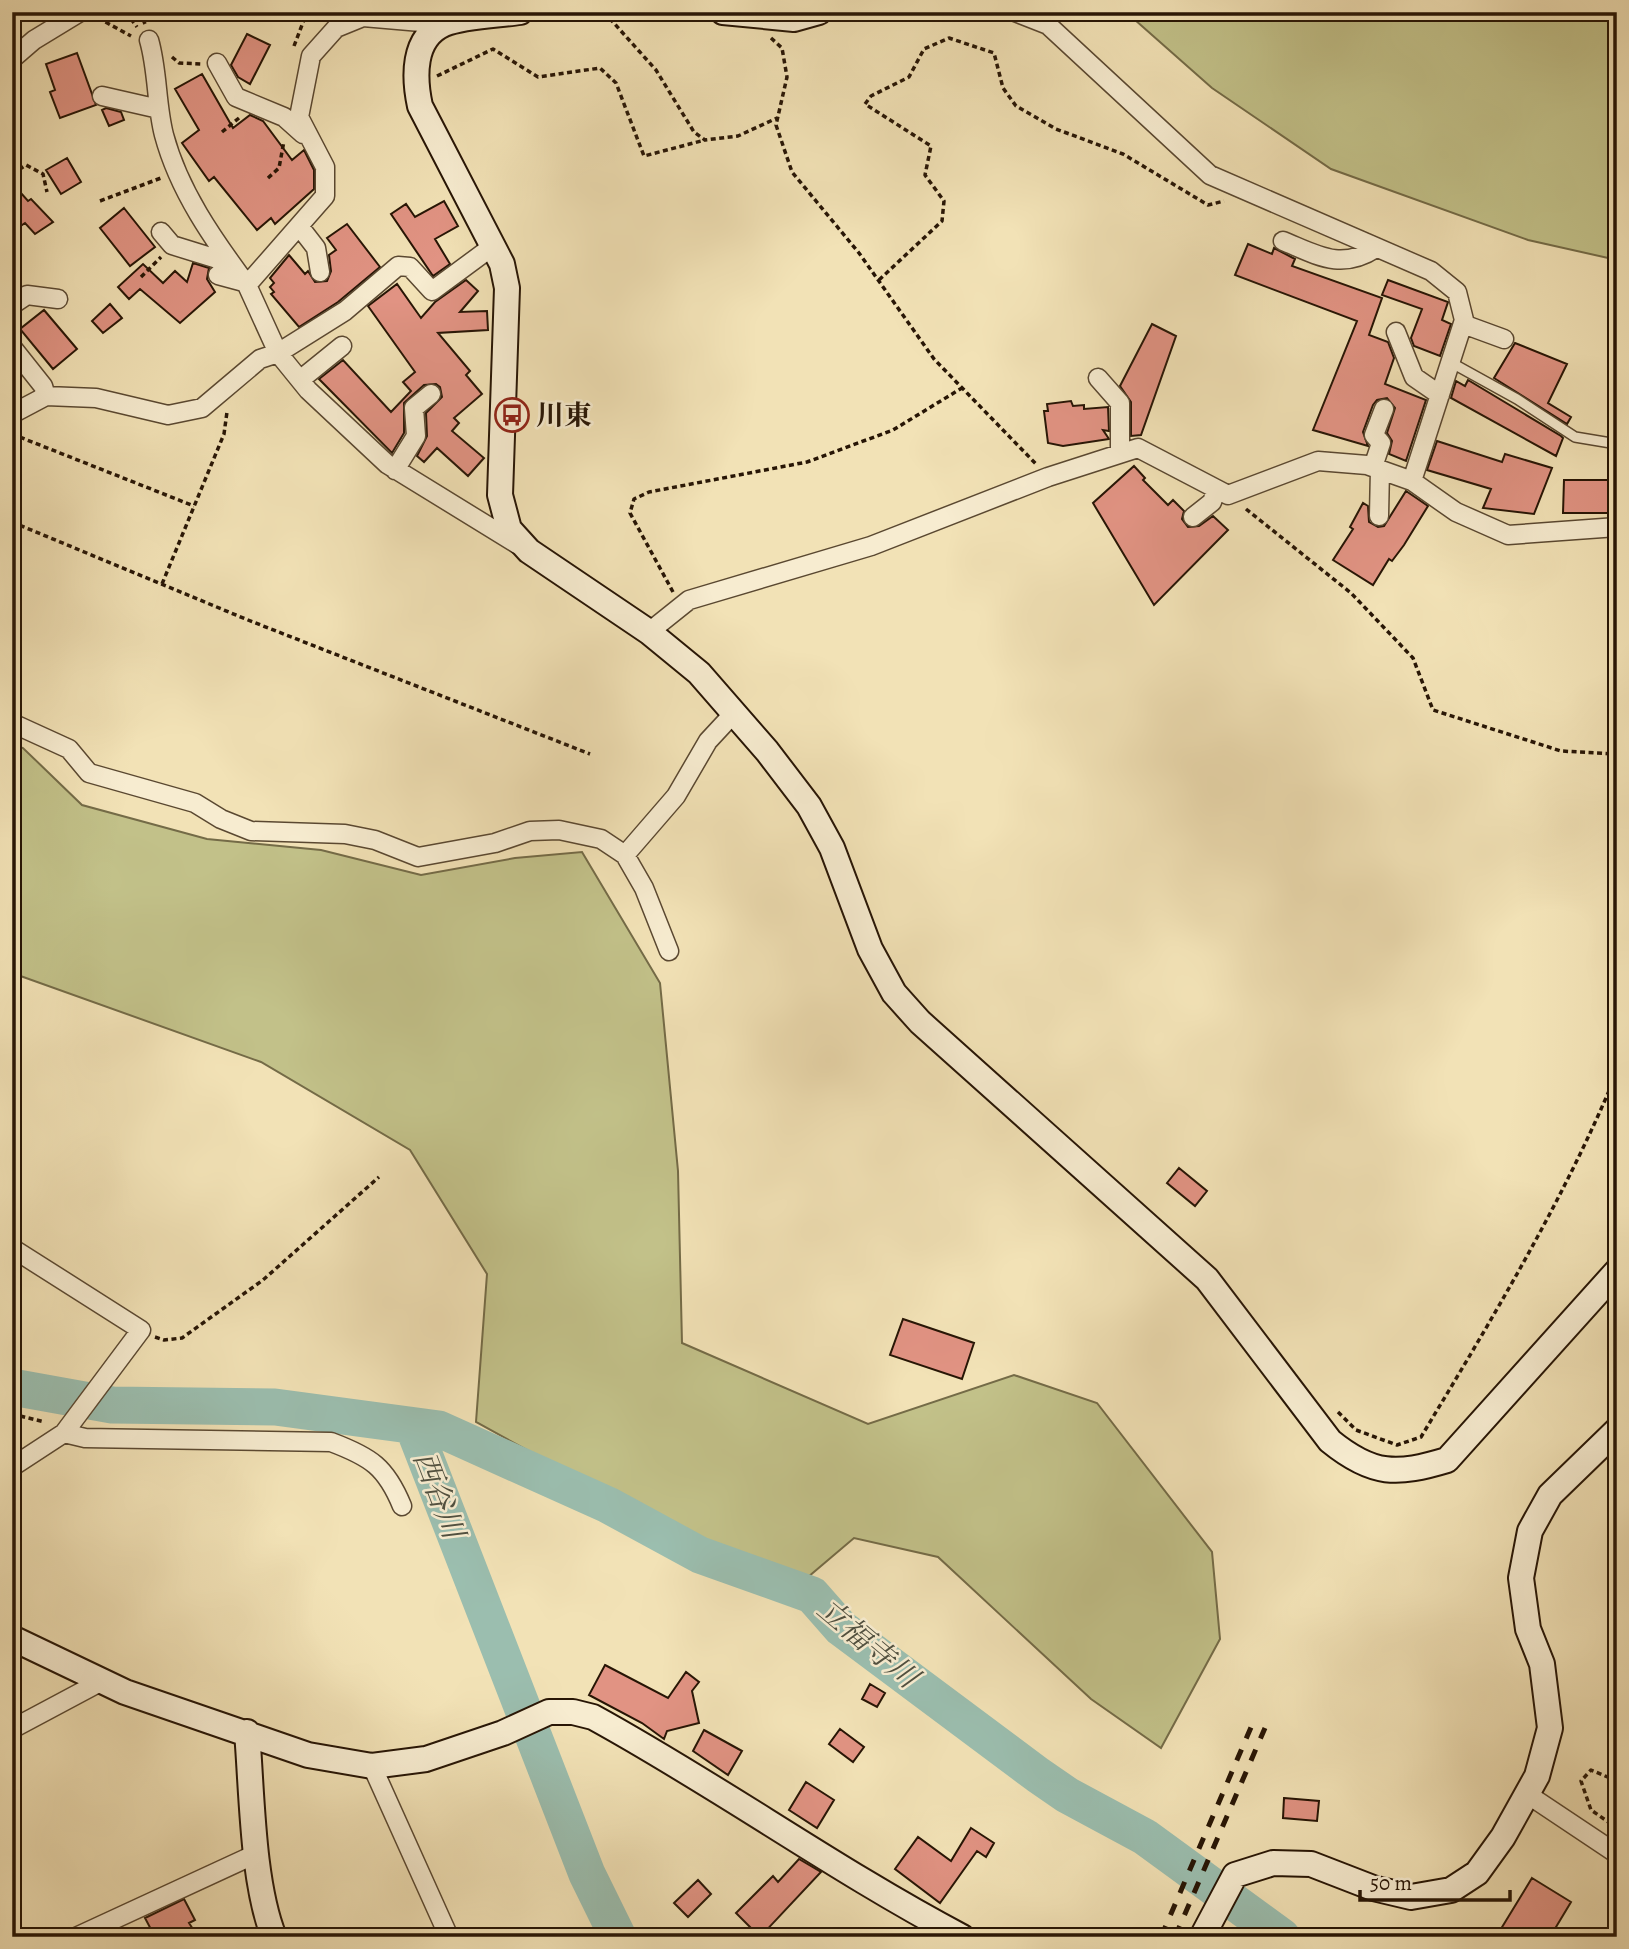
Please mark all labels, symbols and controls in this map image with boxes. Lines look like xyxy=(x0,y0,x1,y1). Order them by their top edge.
bus stop icon: 川東 xyxy=(493,396,531,434)
place label: 川東 xyxy=(536,397,592,435)
water label: 西谷川 xyxy=(404,1446,475,1547)
water label: 立福寺川 xyxy=(809,1589,929,1699)
scale bar xyxy=(1360,1858,1510,1902)
text: 50 m xyxy=(1370,1869,1412,1897)

